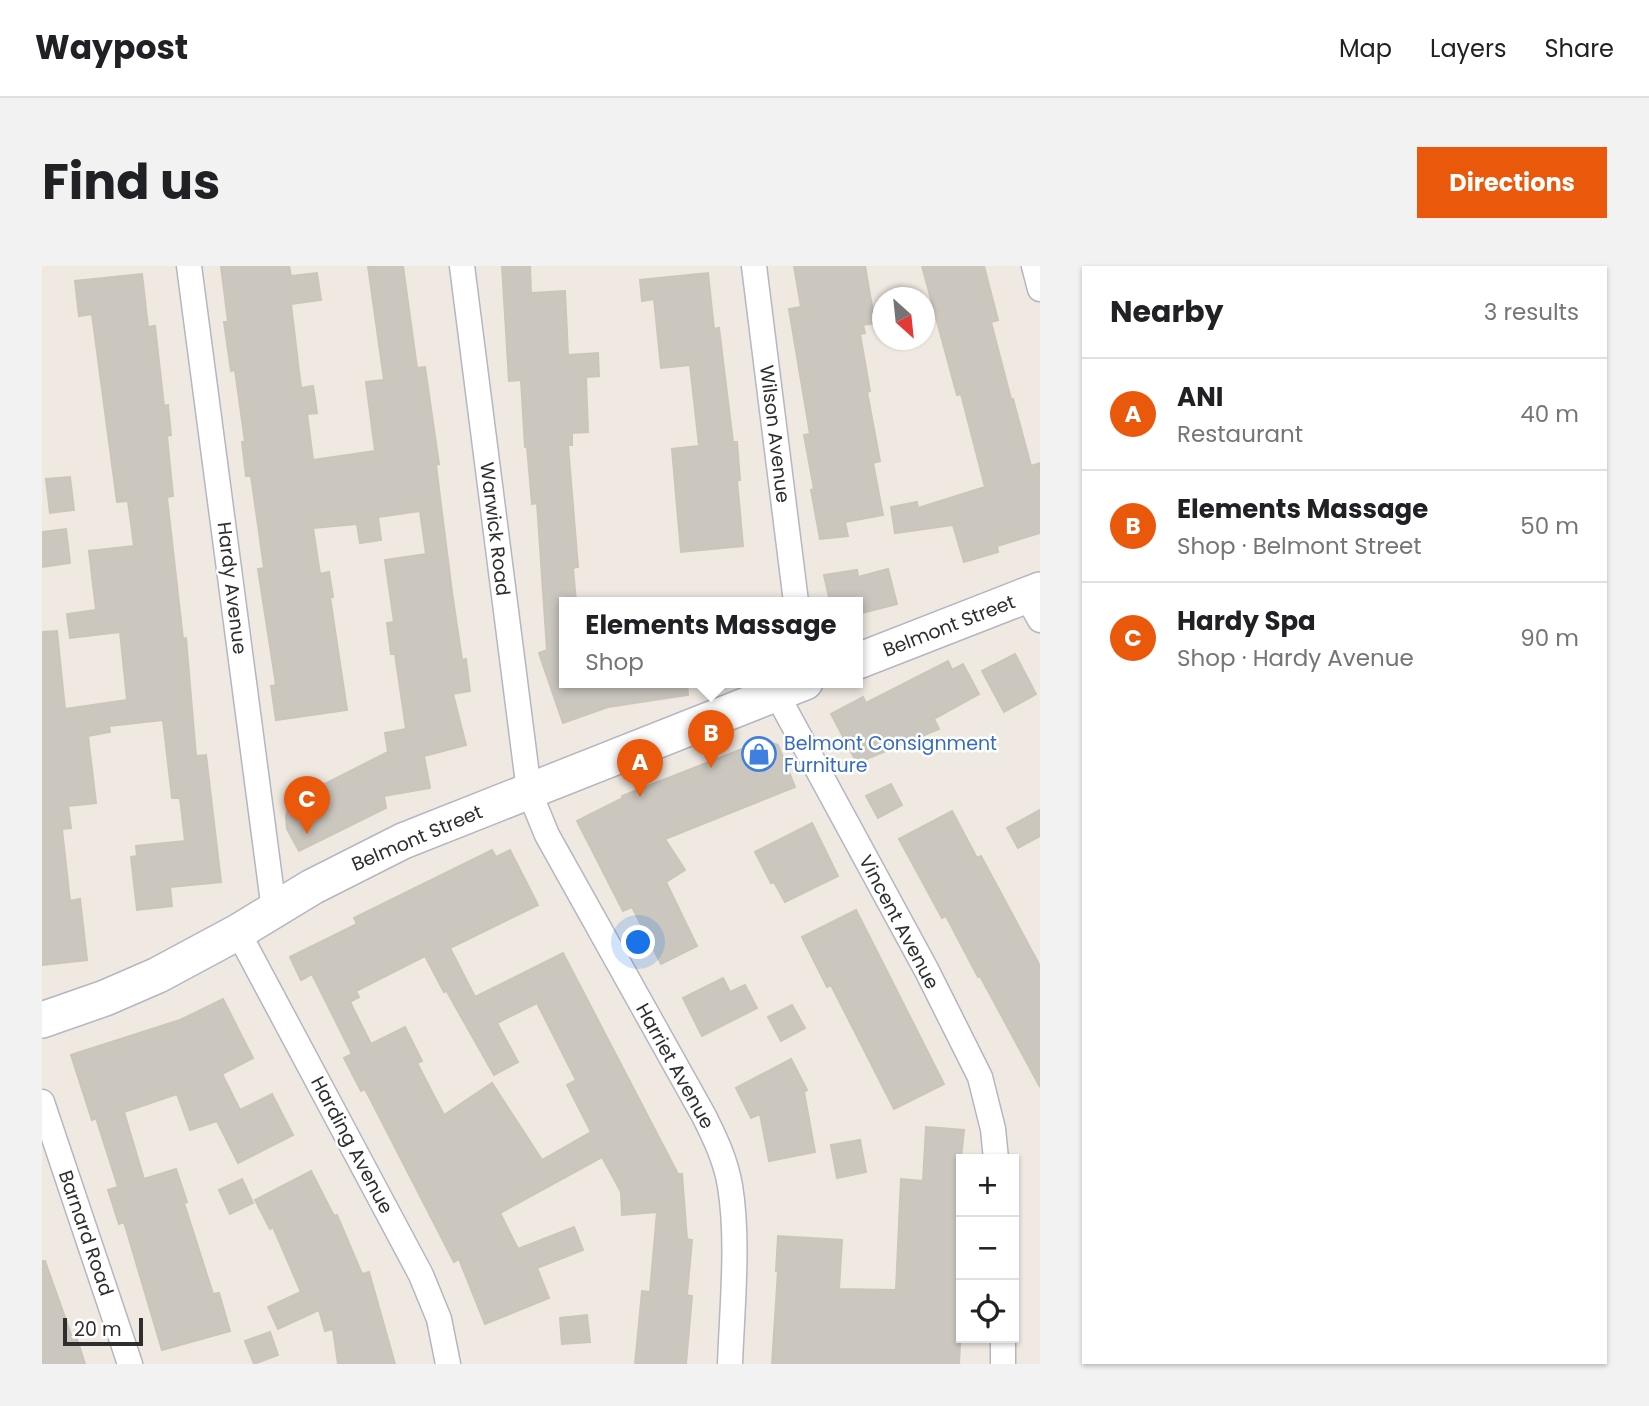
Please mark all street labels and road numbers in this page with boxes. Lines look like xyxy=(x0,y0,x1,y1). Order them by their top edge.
street label: Wilson Avenue xyxy=(753,364,797,504)
street label: Warwick Road xyxy=(473,461,517,597)
street label: Hardy Avenue xyxy=(210,520,254,656)
street label: Belmont Street xyxy=(879,588,1019,664)
street label: Belmont Street xyxy=(347,798,487,878)
street label: Vincent Avenue xyxy=(852,850,946,994)
street label: Harriet Avenue xyxy=(629,998,721,1134)
street label: Harding Avenue xyxy=(304,1072,400,1218)
street label: Barnard Road xyxy=(52,1167,120,1299)

